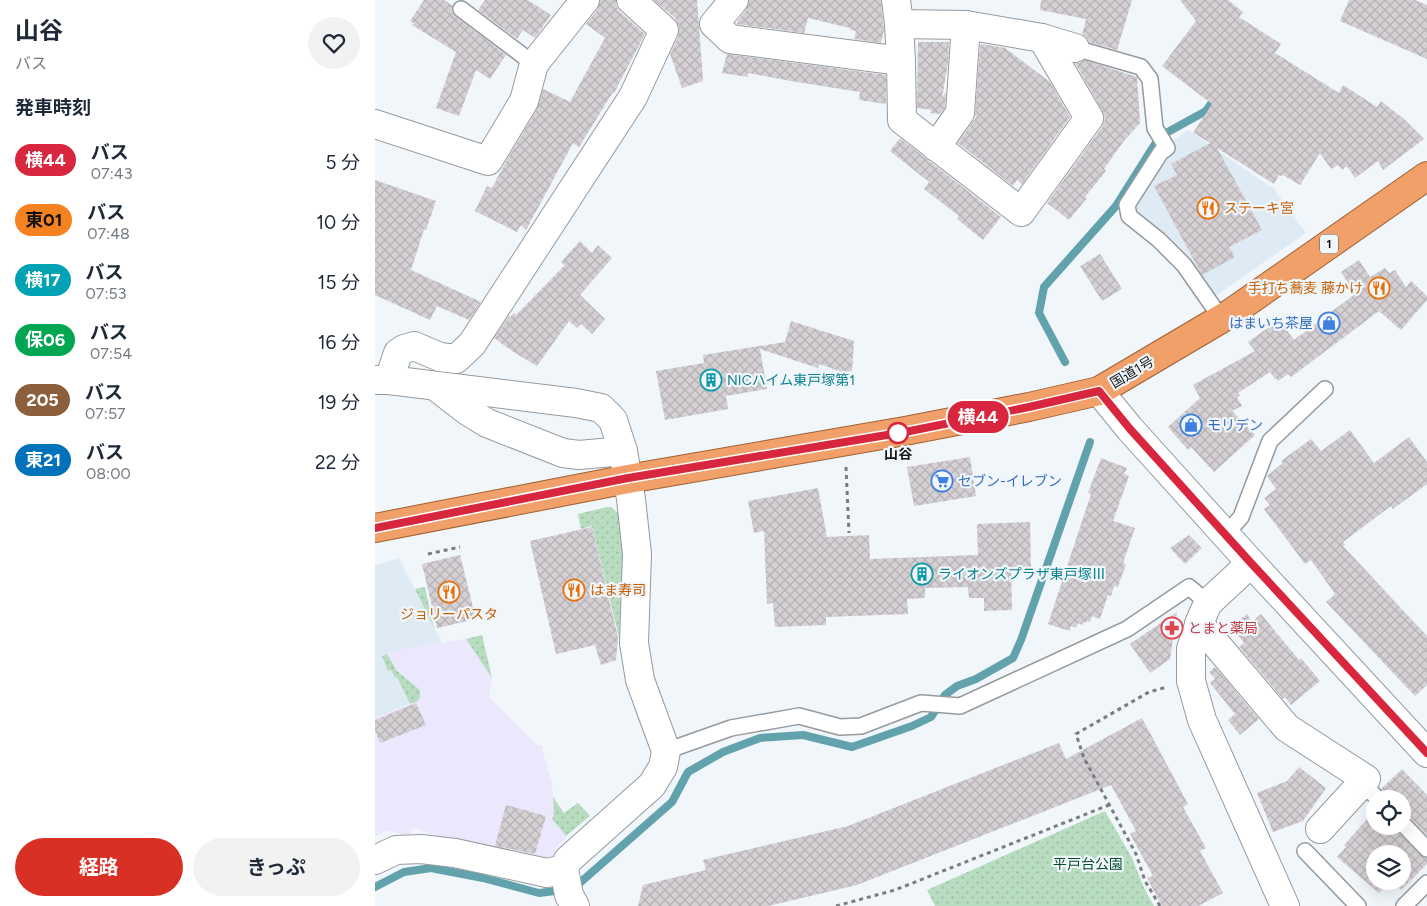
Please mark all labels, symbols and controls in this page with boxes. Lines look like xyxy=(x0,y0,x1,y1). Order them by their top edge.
text: 山谷 xyxy=(15,16,63,45)
button: heart xyxy=(308,17,360,69)
text: バス xyxy=(15,54,47,73)
text: 発車時刻 xyxy=(15,96,91,119)
text: バス xyxy=(91,141,129,164)
text: 横44 xyxy=(25,149,66,171)
text: 5 分 xyxy=(325,151,360,174)
text: 07:43 xyxy=(91,164,132,183)
restaurant icon: ステーキ宮 xyxy=(1196,196,1220,220)
place label: ステーキ宮 xyxy=(1224,200,1294,217)
text: バス xyxy=(87,201,125,224)
text: 東01 xyxy=(25,209,62,231)
text: 10 分 xyxy=(316,211,360,234)
text: 07:48 xyxy=(87,224,130,243)
road number: 1 xyxy=(1320,234,1338,253)
text: バス xyxy=(86,261,124,284)
text: 横17 xyxy=(25,269,61,291)
text: 15 分 xyxy=(318,271,360,294)
restaurant icon: 手打ち蕎麦 藤かけ xyxy=(1367,276,1391,300)
place label: 手打ち蕎麦 藤かけ xyxy=(1248,280,1363,297)
text: 07:53 xyxy=(86,284,126,303)
shop icon: はまいち茶屋 xyxy=(1317,311,1341,335)
place label: はまいち茶屋 xyxy=(1229,315,1313,332)
text: バス xyxy=(90,321,128,344)
text: 保06 xyxy=(25,329,65,351)
text: 16 分 xyxy=(318,331,360,354)
text: 07:54 xyxy=(90,344,132,363)
street label: 国道1号 xyxy=(1107,353,1157,392)
building icon: NICハイム東戸塚第1 xyxy=(699,368,723,392)
place label: NICハイム東戸塚第1 xyxy=(727,372,855,389)
text: バス xyxy=(85,381,123,404)
text: 205 xyxy=(26,389,59,411)
text: 19 分 xyxy=(318,391,360,414)
line badge: 横44 xyxy=(949,401,1007,433)
text: 07:57 xyxy=(85,404,126,423)
text: 横44 xyxy=(958,406,998,428)
shop icon: モリデン xyxy=(1179,413,1203,437)
place label: モリデン xyxy=(1207,417,1263,434)
marker: 山谷 xyxy=(887,422,909,444)
text: バス xyxy=(86,441,124,464)
place label: 山谷 xyxy=(884,446,913,463)
text: 東21 xyxy=(25,449,61,471)
text: 22 分 xyxy=(315,451,360,474)
text: 08:00 xyxy=(86,464,131,483)
supermarket icon: セブン-イレブン xyxy=(930,469,954,493)
place label: セブン-イレブン xyxy=(958,473,1062,490)
building icon: ライオンズプラザ東戸塚Ⅲ xyxy=(910,562,934,586)
place label: ライオンズプラザ東戸塚Ⅲ xyxy=(938,566,1106,583)
restaurant icon: はま寿司 xyxy=(562,578,586,602)
restaurant icon: ジョリーパスタ xyxy=(437,580,461,604)
place label: はま寿司 xyxy=(590,582,646,599)
place label: ジョリーパスタ xyxy=(400,606,498,623)
pharmacy icon: とまと薬局 xyxy=(1160,616,1184,640)
place label: とまと薬局 xyxy=(1188,620,1258,637)
map controls xyxy=(1366,790,1411,890)
button: locate xyxy=(1366,790,1411,835)
button: 経路 xyxy=(15,838,183,896)
button: きっぷ xyxy=(193,838,360,896)
button: layers xyxy=(1366,845,1411,890)
park label: 平戸台公園 xyxy=(1053,856,1123,873)

